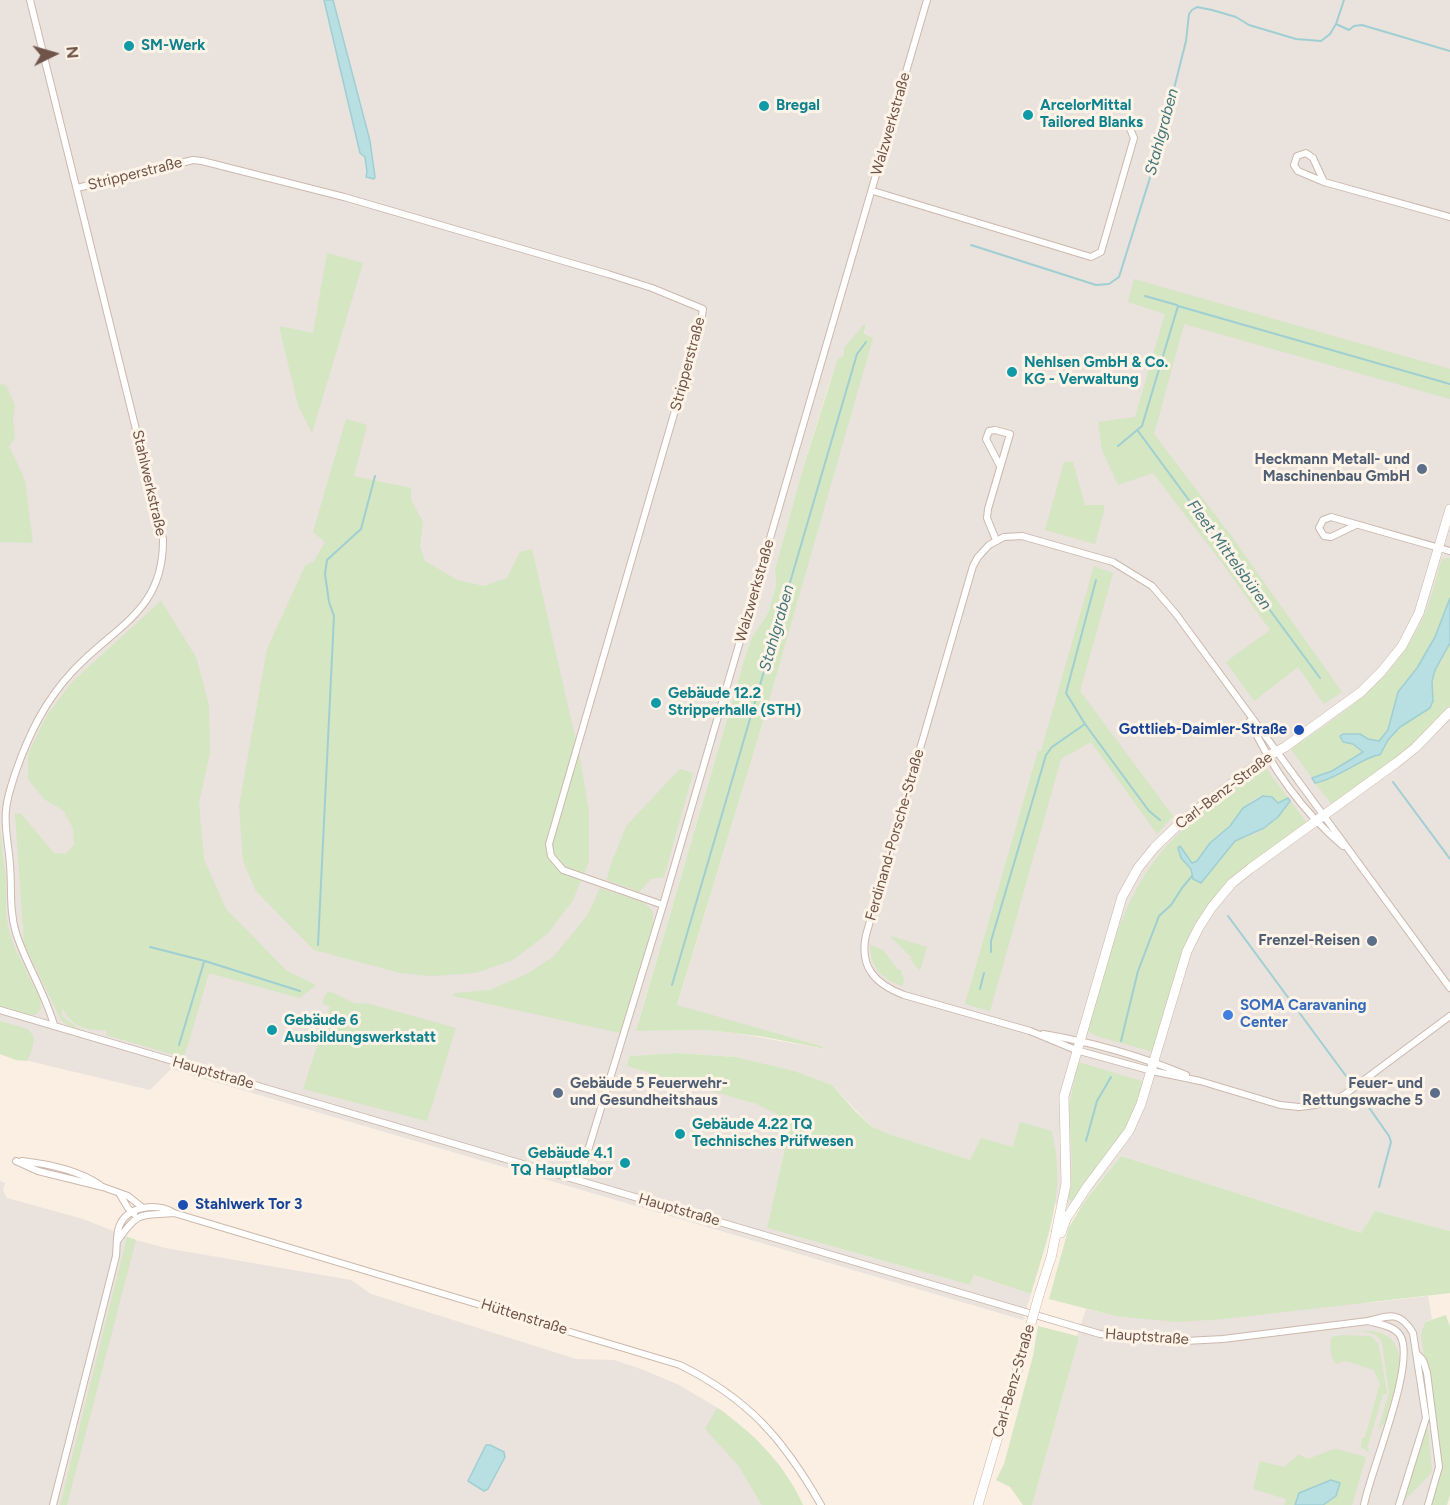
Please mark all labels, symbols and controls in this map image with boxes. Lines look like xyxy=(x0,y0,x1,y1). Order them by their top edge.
north arrow xyxy=(24,24,84,84)
place label: SM-Werk xyxy=(141,37,205,55)
marker: SM-Werk xyxy=(122,39,136,53)
text: N xyxy=(62,45,82,59)
street label: Walzwerkstraße xyxy=(868,70,914,178)
water label: Stahlgraben xyxy=(1141,86,1183,178)
place label: Bregal xyxy=(776,97,820,115)
place label: ArcelorMittal Tailored Blanks xyxy=(1040,97,1143,132)
marker: Bregal xyxy=(757,99,771,113)
marker: ArcelorMittal Tailored Blanks xyxy=(1021,108,1035,122)
street label: Stripperstraße xyxy=(86,154,184,194)
street label: Stripperstraße xyxy=(667,315,709,413)
place label: Nehlsen GmbH & Co. KG - Verwaltung xyxy=(1024,354,1168,389)
marker: Nehlsen GmbH & Co. KG - Verwaltung xyxy=(1005,365,1019,379)
street label: Stahlwerkstraße xyxy=(128,428,170,538)
place label: Heckmann Metall- und Maschinenbau GmbH xyxy=(1254,451,1410,486)
marker: Heckmann Metall- und Maschinenbau GmbH xyxy=(1415,462,1429,476)
water label: Fleet Mittelsbüren xyxy=(1183,496,1275,614)
street label: Walzwerkstraße xyxy=(732,537,778,645)
water label: Stahlgraben xyxy=(755,583,799,673)
place label: Gebäude 12.2 Stripperhalle (STH) xyxy=(668,685,801,720)
marker: Gebäude 12.2 Stripperhalle (STH) xyxy=(649,696,663,710)
place label: Gottlieb-Daimler-Straße xyxy=(1119,721,1287,739)
marker: Gottlieb-Daimler-Straße xyxy=(1292,723,1306,737)
street label: Ferdinand-Porsche-Straße xyxy=(862,747,928,923)
street label: Carl-Benz-Straße xyxy=(1172,749,1276,833)
place label: Frenzel-Reisen xyxy=(1258,932,1360,950)
marker: Frenzel-Reisen xyxy=(1365,934,1379,948)
place label: SOMA Caravaning Center xyxy=(1240,997,1366,1032)
marker: SOMA Caravaning Center xyxy=(1221,1008,1235,1022)
place label: Gebäude 6 Ausbildungswerkstatt xyxy=(284,1012,436,1047)
marker: Gebäude 6 Ausbildungswerkstatt xyxy=(265,1023,279,1037)
street label: Hauptstraße xyxy=(170,1053,256,1093)
place label: Gebäude 5 Feuerwehr- und Gesundheitshaus xyxy=(570,1075,728,1110)
place label: Feuer- und Rettungswache 5 xyxy=(1302,1075,1423,1110)
marker: Gebäude 5 Feuerwehr- und Gesundheitshaus xyxy=(551,1086,565,1100)
marker: Feuer- und Rettungswache 5 xyxy=(1428,1086,1442,1100)
place label: Gebäude 4.22 TQ Technisches Prüfwesen xyxy=(692,1116,853,1151)
marker: Gebäude 4.22 TQ Technisches Prüfwesen xyxy=(673,1127,687,1141)
place label: Gebäude 4.1 TQ Hauptlabor xyxy=(511,1145,613,1180)
marker: Gebäude 4.1 TQ Hauptlabor xyxy=(618,1156,632,1170)
street label: Hauptstraße xyxy=(636,1190,722,1230)
place label: Stahlwerk Tor 3 xyxy=(195,1196,302,1214)
marker: Stahlwerk Tor 3 xyxy=(176,1198,190,1212)
street label: Hüttenstraße xyxy=(479,1295,569,1339)
street label: Carl-Benz-Straße xyxy=(989,1322,1039,1440)
street label: Hauptstraße xyxy=(1105,1325,1189,1349)

